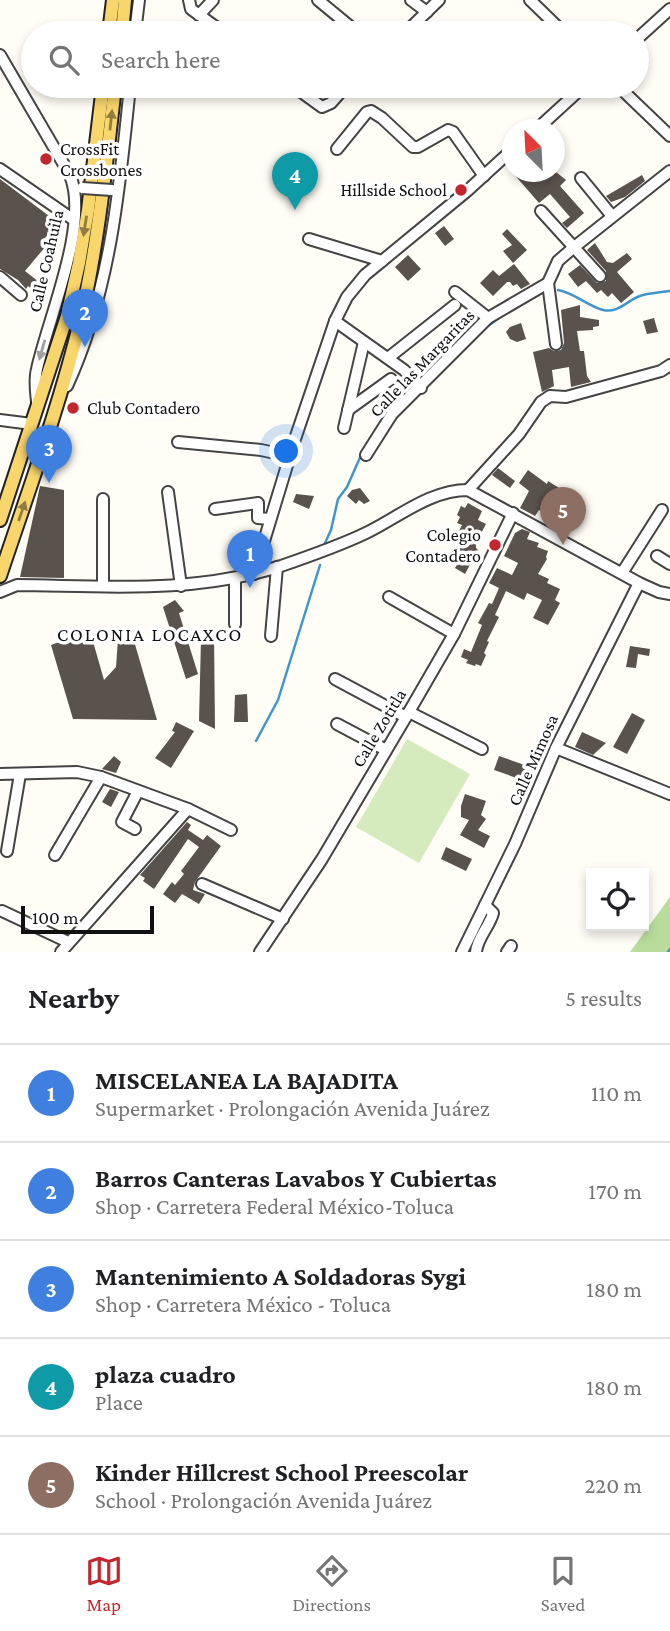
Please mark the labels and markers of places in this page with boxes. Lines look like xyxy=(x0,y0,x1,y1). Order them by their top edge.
place label: CrossFit Crossbones xyxy=(60,139,142,180)
marker: CrossFit Crossbones xyxy=(38,151,54,167)
pin: 4 xyxy=(272,152,318,210)
place label: Hillside School xyxy=(340,180,447,200)
marker: Hillside School xyxy=(453,182,469,198)
pin: 2 xyxy=(62,289,108,347)
place label: Club Contadero xyxy=(87,398,200,418)
marker: Club Contadero xyxy=(65,400,81,416)
pin: 3 xyxy=(26,425,72,483)
pin: 5 xyxy=(540,487,586,545)
place label: Colegio Contadero xyxy=(405,525,481,566)
pin: 1 xyxy=(227,530,273,588)
marker: Colegio Contadero xyxy=(487,537,503,553)

